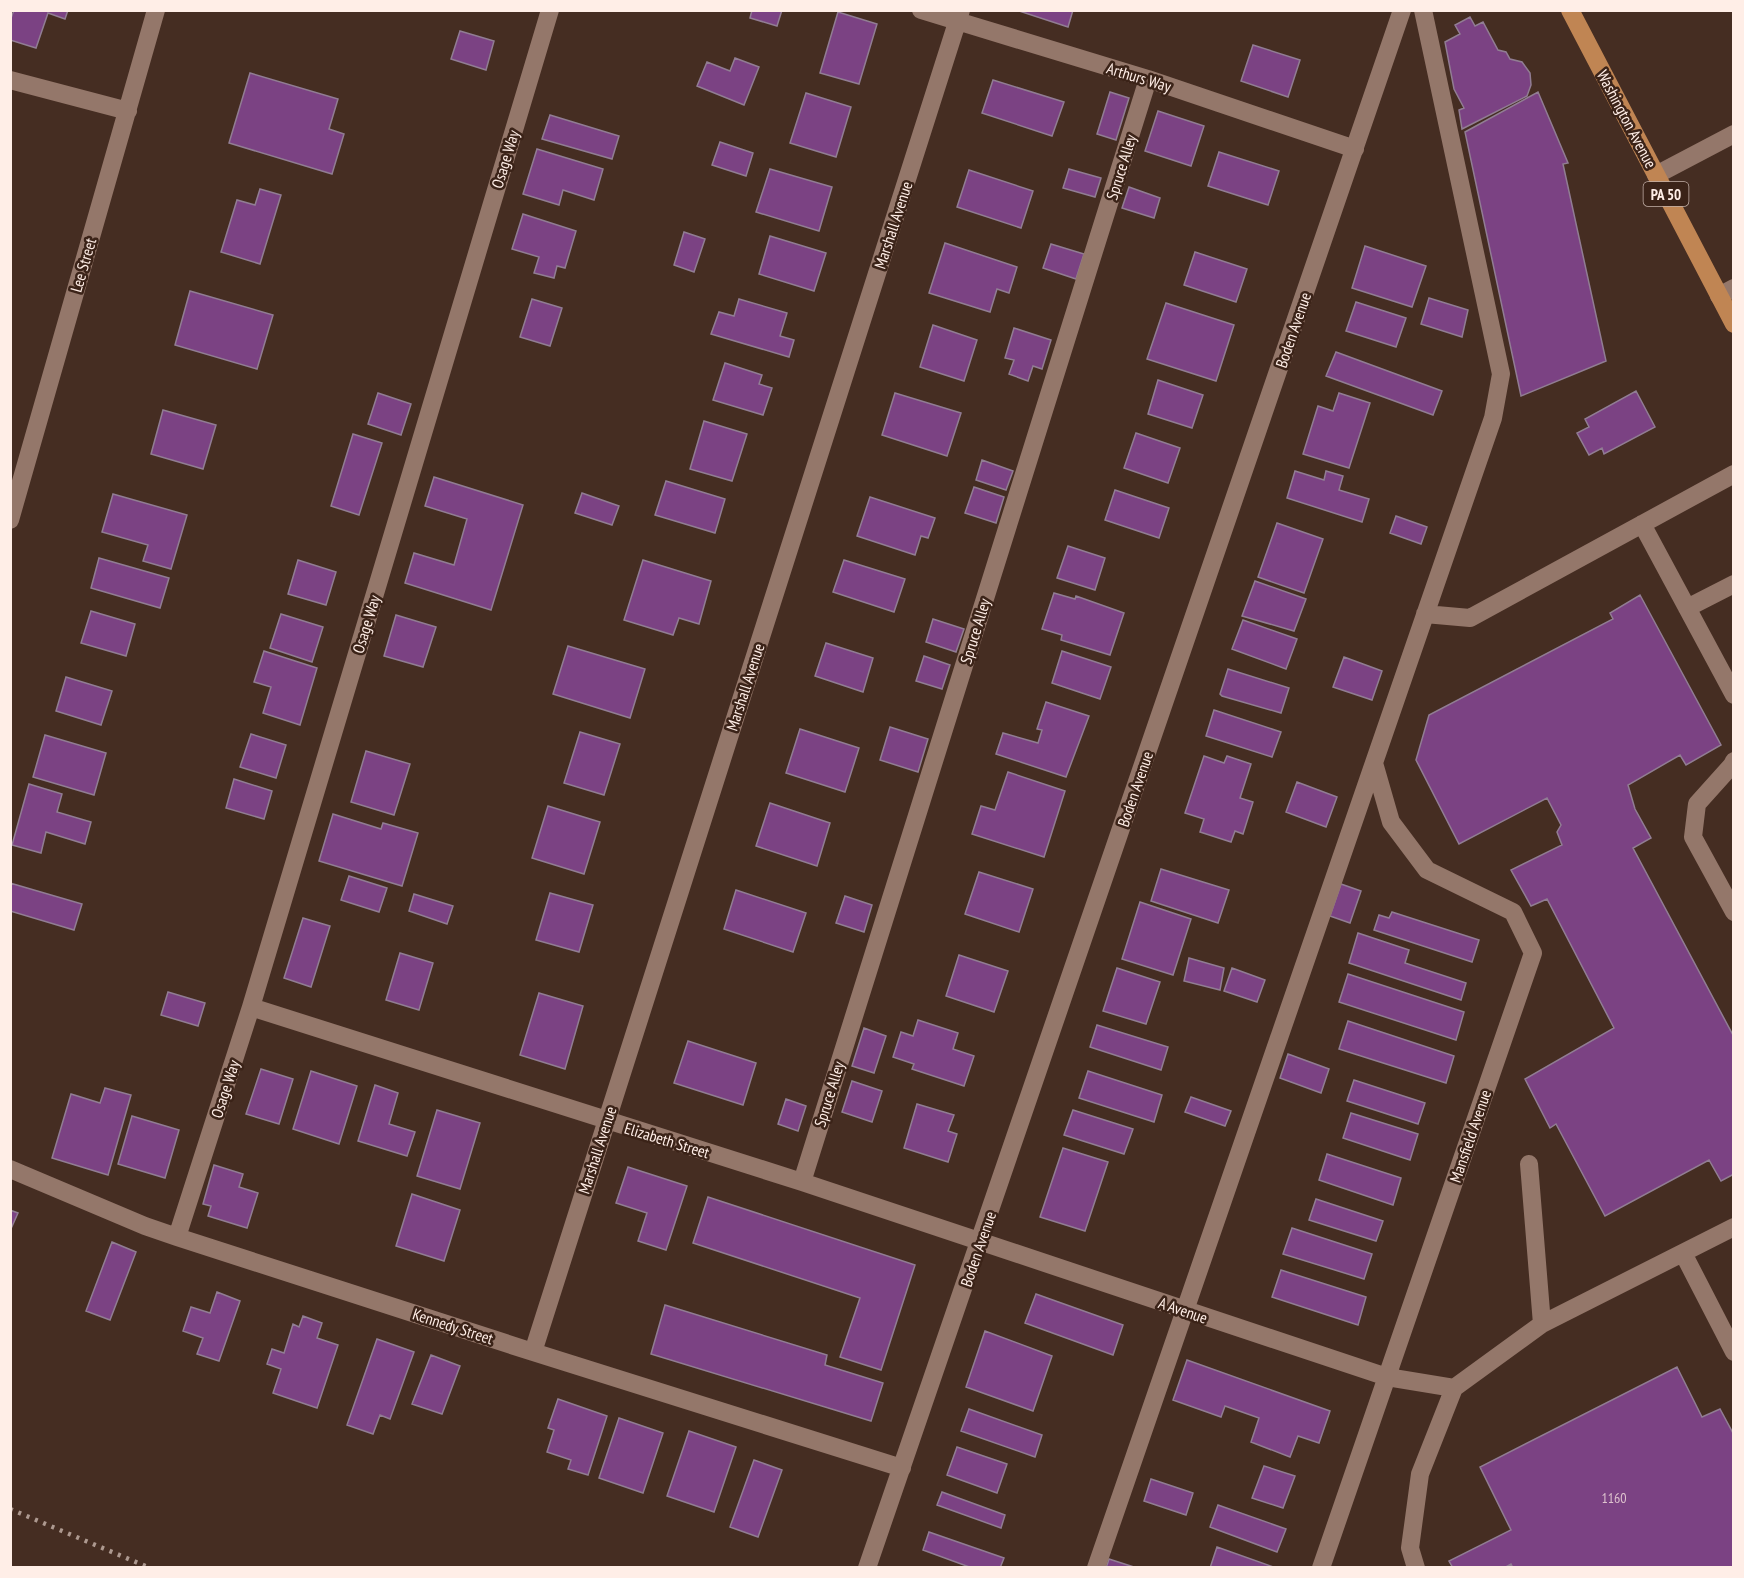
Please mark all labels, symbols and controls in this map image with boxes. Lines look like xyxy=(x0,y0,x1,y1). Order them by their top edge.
street label: Arthurs Way xyxy=(1104,58,1174,96)
street label: Washington Avenue xyxy=(1593,67,1661,171)
street label: Osage Way xyxy=(487,127,523,191)
street label: Spruce Alley xyxy=(1102,132,1140,202)
street label: Marshall Avenue xyxy=(869,179,917,271)
road number: PA 50 xyxy=(1644,182,1688,206)
street label: Lee Street xyxy=(66,235,100,294)
street label: Boden Avenue xyxy=(1271,290,1315,370)
street label: Osage Way xyxy=(348,592,384,656)
street label: Spruce Alley xyxy=(956,596,994,666)
street label: Marshall Avenue xyxy=(721,641,769,733)
street label: Boden Avenue xyxy=(1113,749,1157,829)
street label: Osage Way xyxy=(206,1057,244,1121)
street label: Spruce Alley xyxy=(810,1059,848,1129)
street label: Mansfield Avenue xyxy=(1445,1087,1495,1185)
street label: Marshall Avenue xyxy=(573,1104,621,1196)
street label: Elizabeth Street xyxy=(622,1118,712,1163)
street label: Boden Avenue xyxy=(956,1209,1000,1289)
street label: A Avenue xyxy=(1156,1292,1210,1328)
street label: Kennedy Street xyxy=(410,1304,496,1349)
house number: 1160 xyxy=(1601,1489,1627,1507)

